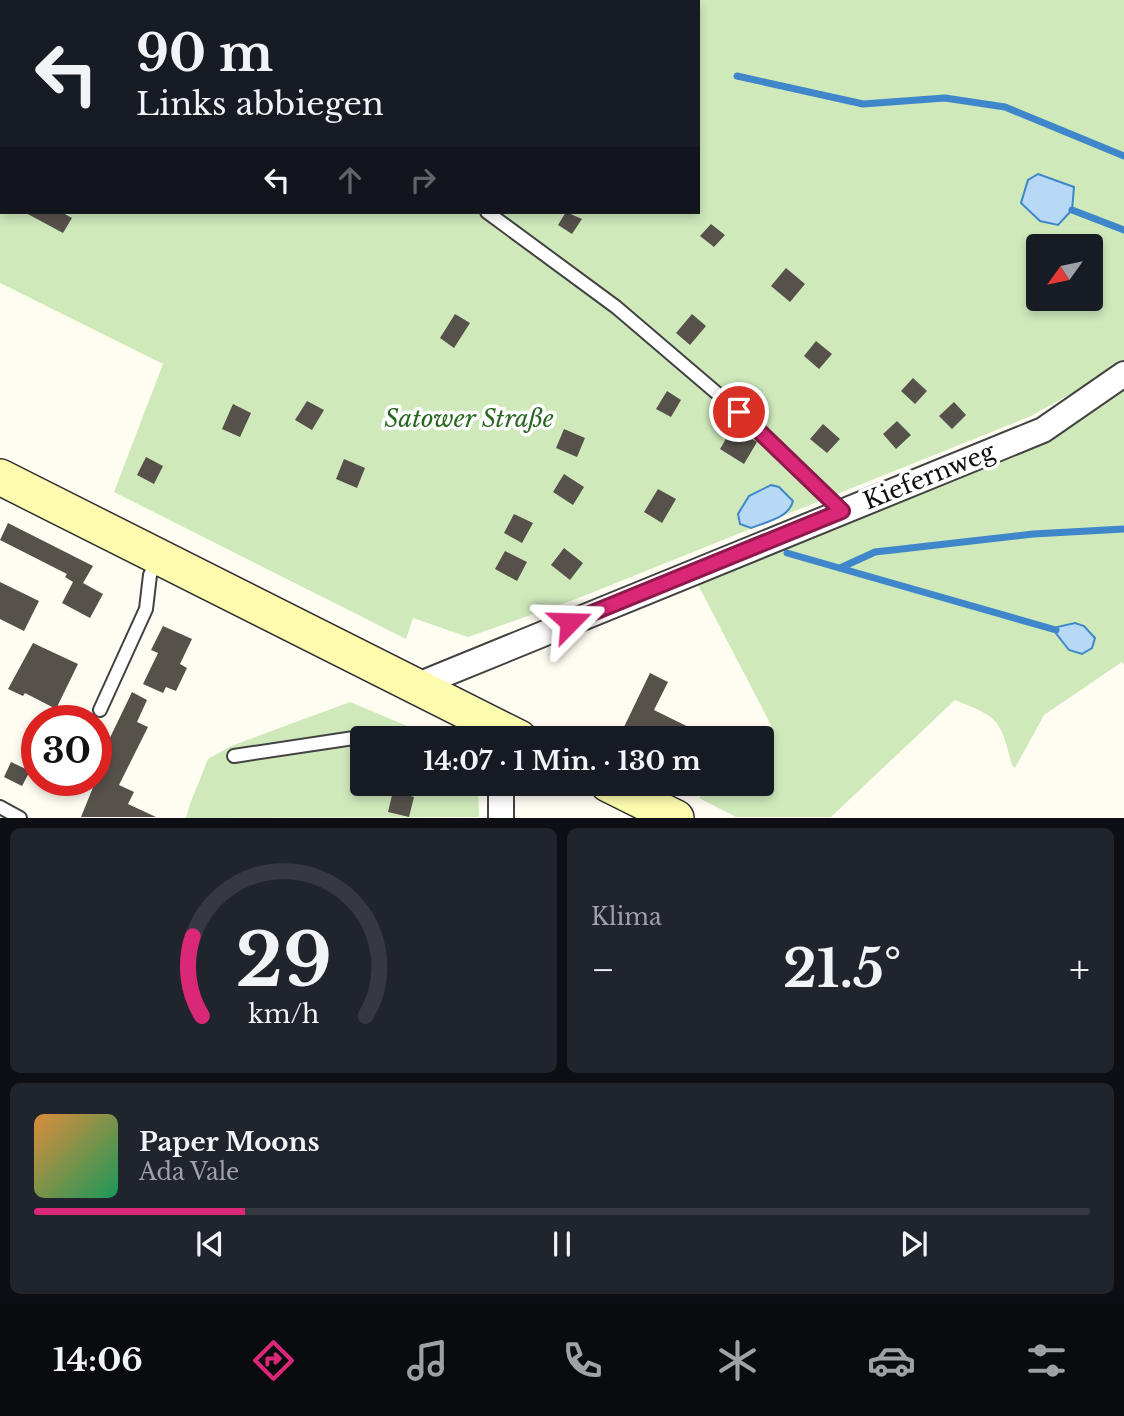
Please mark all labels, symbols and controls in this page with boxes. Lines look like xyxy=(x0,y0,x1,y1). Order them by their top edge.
text: 90 m xyxy=(136,23,273,84)
icon: left xyxy=(21,28,112,119)
text: Links abbiegen xyxy=(136,84,384,124)
icon: left xyxy=(258,161,296,199)
icon: ahead xyxy=(331,161,369,199)
icon: right xyxy=(404,161,442,199)
north arrow xyxy=(1026,234,1102,312)
map controls xyxy=(1026,234,1103,311)
pin xyxy=(709,382,769,442)
icon: arrive xyxy=(720,393,758,431)
park label: Satower Straße xyxy=(384,404,554,433)
street label: Kiefernweg xyxy=(859,436,1000,516)
position arrow xyxy=(533,585,607,659)
speed limit sign: 30 xyxy=(21,705,112,796)
text: 14:07 · 1 Min. · 130 m xyxy=(423,745,701,777)
text: Klima xyxy=(591,903,662,931)
text: 29 xyxy=(235,916,332,1007)
text: 21.5° xyxy=(783,937,901,1001)
text: − xyxy=(591,946,615,993)
text: + xyxy=(1069,946,1090,993)
text: km/h xyxy=(248,999,319,1030)
text: Paper Moons xyxy=(139,1126,320,1158)
text: Ada Vale xyxy=(139,1158,239,1186)
icon: previous xyxy=(191,1225,229,1263)
icon: pause xyxy=(543,1225,581,1263)
icon: next xyxy=(895,1225,933,1263)
icon: directions xyxy=(249,1336,298,1385)
icon: music xyxy=(403,1336,452,1385)
icon: phone xyxy=(558,1336,607,1385)
icon: climate xyxy=(713,1336,762,1385)
icon: car xyxy=(867,1336,916,1385)
icon: filters xyxy=(1022,1336,1071,1385)
text: 14:06 xyxy=(53,1340,143,1380)

